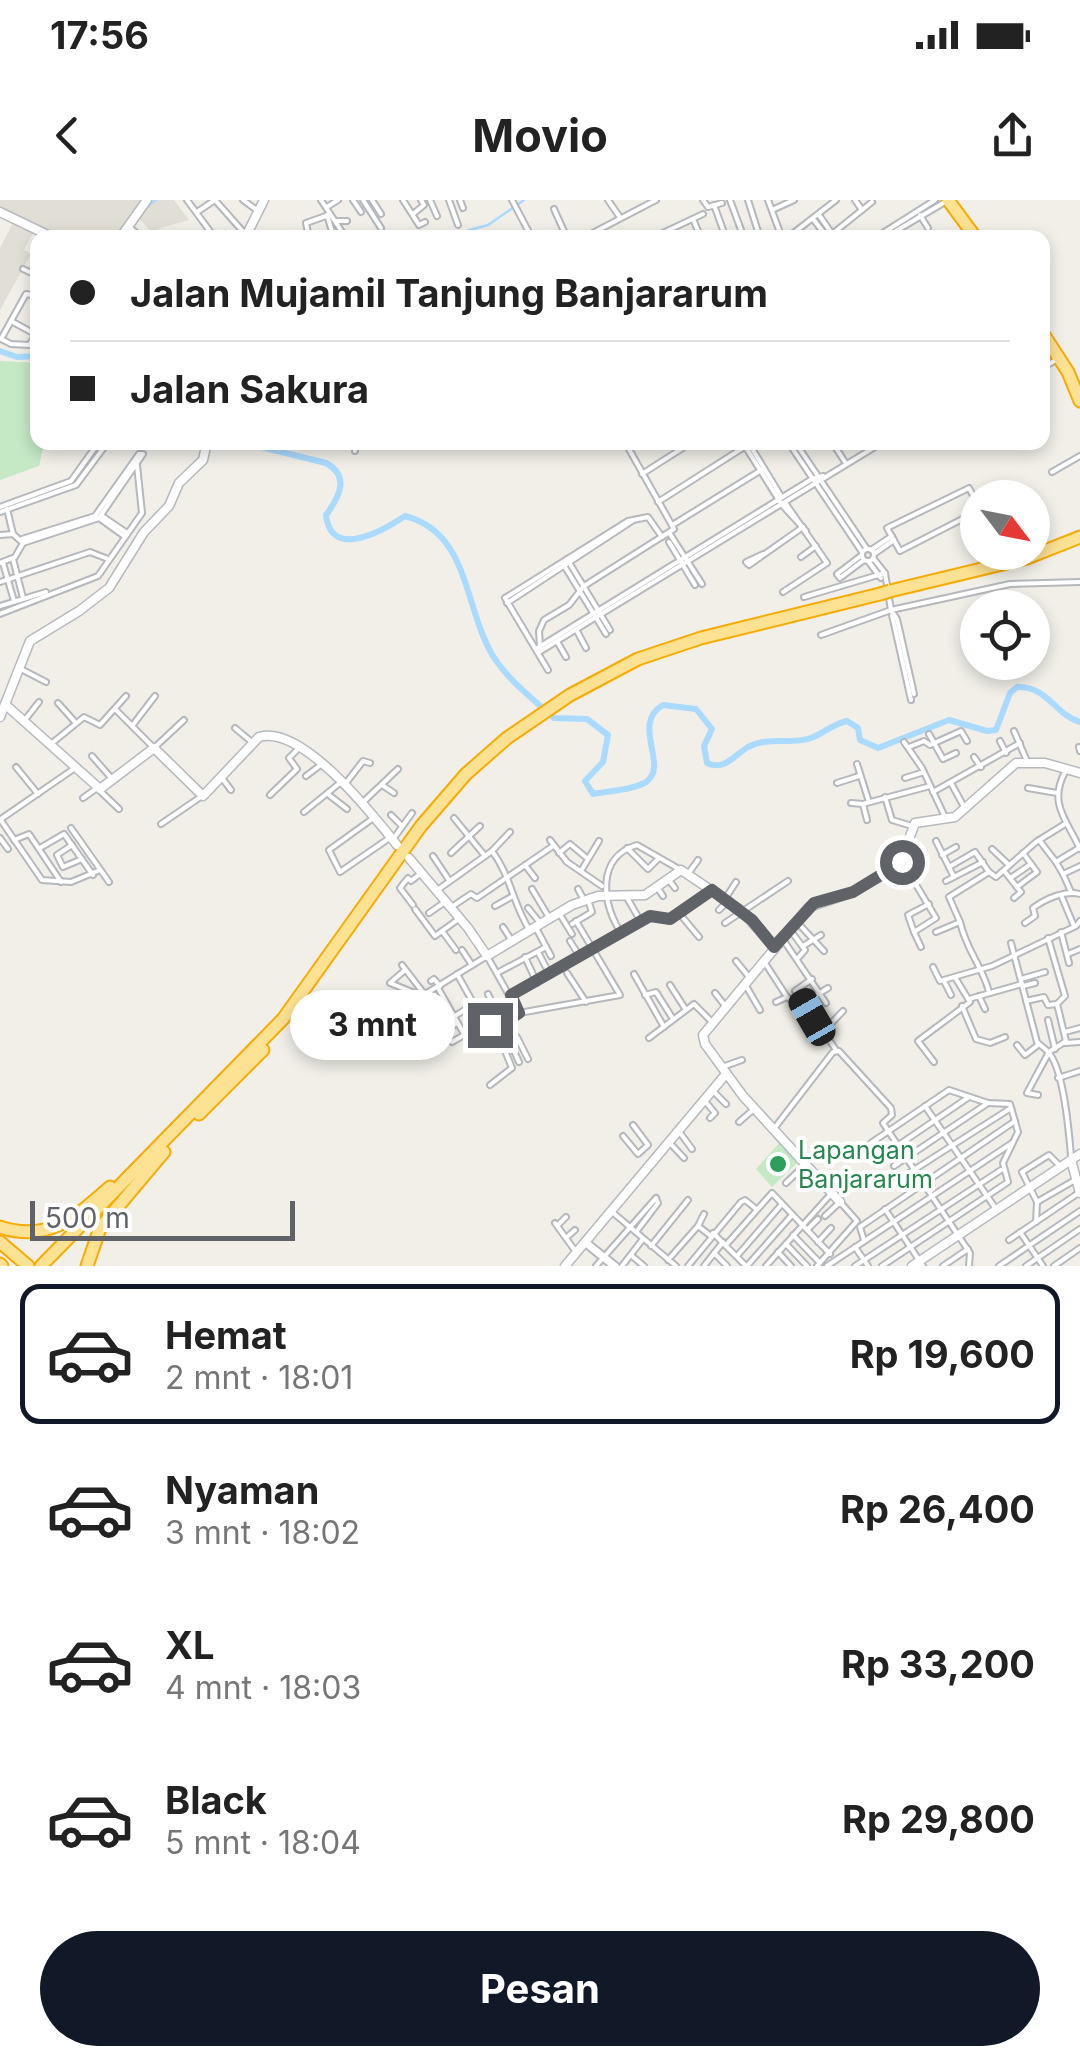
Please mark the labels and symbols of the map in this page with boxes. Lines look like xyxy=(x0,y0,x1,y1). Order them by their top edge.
north arrow xyxy=(960,480,1050,570)
route start xyxy=(880,840,925,885)
car xyxy=(784,984,840,1050)
callout: 3 mnt xyxy=(290,990,455,1060)
route end xyxy=(468,1003,513,1048)
place label: Lapangan Banjararum xyxy=(798,1135,933,1194)
marker: Lapangan Banjararum xyxy=(767,1153,789,1175)
scale bar xyxy=(30,1196,295,1240)

